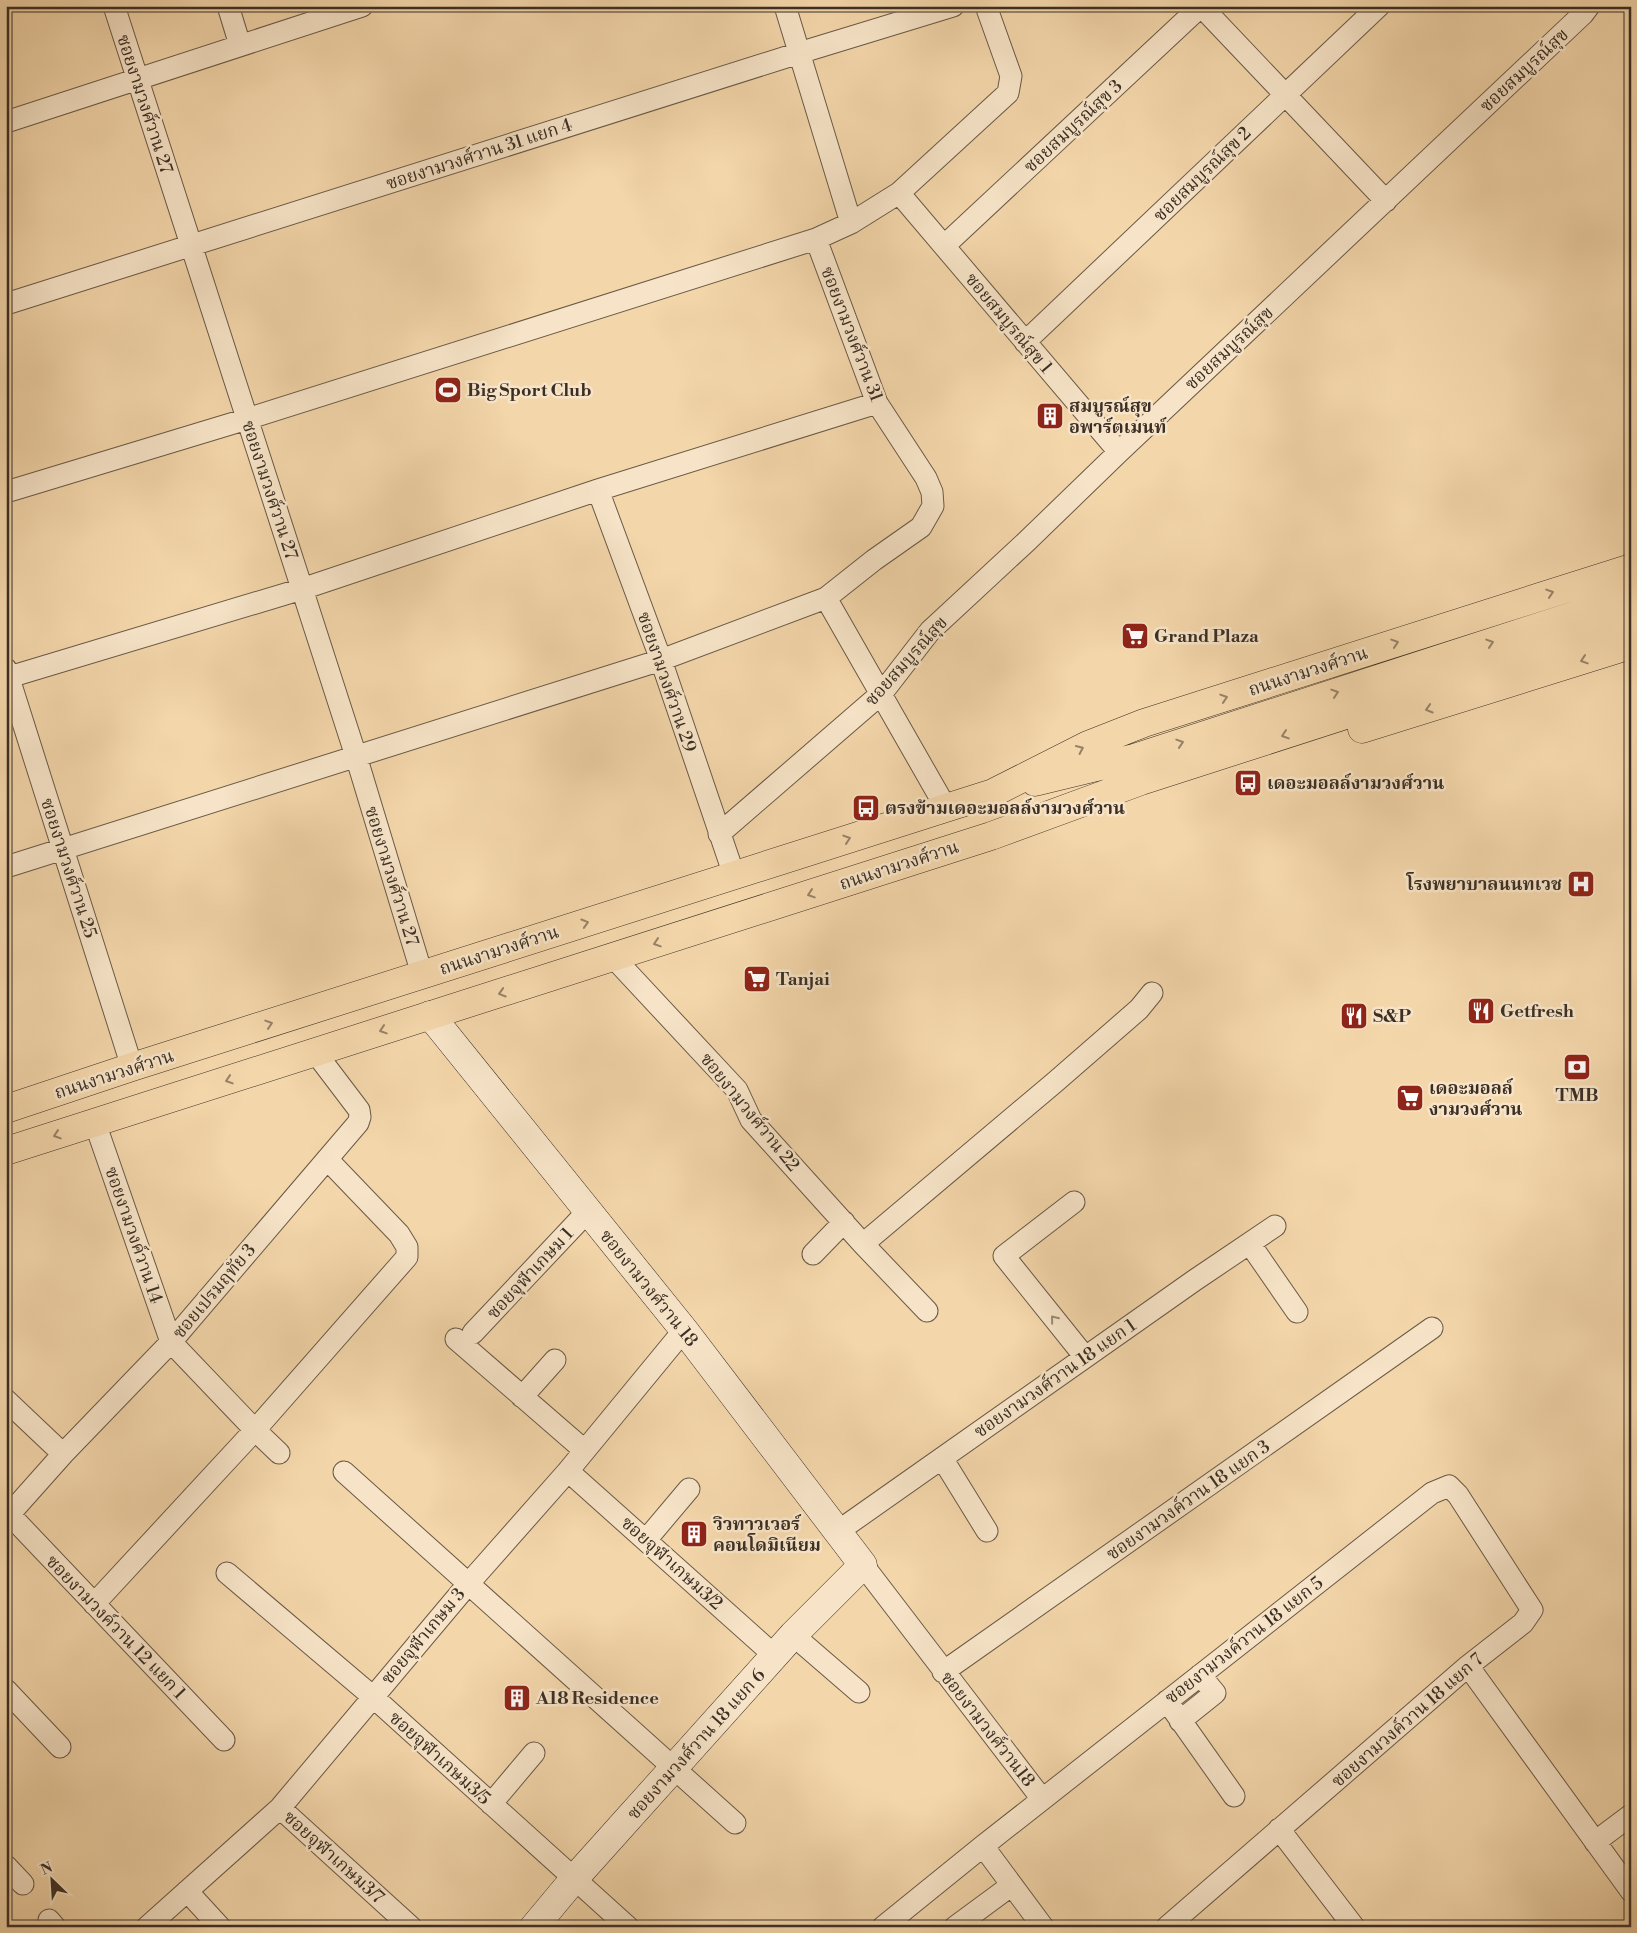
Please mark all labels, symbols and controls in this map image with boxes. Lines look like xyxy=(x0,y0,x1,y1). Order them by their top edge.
street label: ซอยสมบูรณ์สุข xyxy=(1475,23,1573,117)
street label: ซอยงามวงศ์วาน 27 xyxy=(111,32,178,177)
street label: ซอยสมบูรณ์สุข 3 xyxy=(1019,75,1128,178)
street label: ซอยงามวงศ์วาน 31 แยก 4 xyxy=(383,113,575,195)
street label: ซอยสมบูรณ์สุข 2 xyxy=(1149,122,1256,227)
street label: ซอยงามวงศ์วาน 31 xyxy=(815,263,888,405)
street label: ซอยสมบูรณ์สุข 1 xyxy=(960,268,1058,379)
street label: ซอยสมบูรณ์สุข xyxy=(1180,301,1278,395)
sports icon: Big Sport Club xyxy=(433,375,463,405)
place label: Big Sport Club xyxy=(467,379,591,402)
place label: สมบูรณ์สุข อพาร์ตเมนท์ xyxy=(1069,395,1167,439)
building icon: สมบูรณ์สุข อพาร์ตเมนท์ xyxy=(1035,401,1065,431)
street label: ซอยงามวงศ์วาน 27 xyxy=(236,418,303,563)
one-way arrow xyxy=(1546,589,1554,599)
street label: ซอยงามวงศ์วาน 29 xyxy=(632,609,701,755)
street label: ซอยสมบูรณ์สุข xyxy=(860,612,953,711)
supermarket icon: Grand Plaza xyxy=(1120,621,1150,651)
place label: Grand Plaza xyxy=(1154,625,1259,648)
one-way arrow xyxy=(1391,638,1399,648)
one-way arrow xyxy=(1485,639,1493,649)
street label: ถนนงามวงศ์วาน xyxy=(1245,641,1371,702)
one-way arrow xyxy=(1581,654,1589,664)
one-way arrow xyxy=(1330,689,1339,699)
one-way arrow xyxy=(1219,693,1228,703)
one-way arrow xyxy=(1426,703,1434,713)
one-way arrow xyxy=(1281,729,1289,739)
one-way arrow xyxy=(1176,739,1184,749)
one-way arrow xyxy=(1074,745,1083,755)
bus stop icon: เดอะมอลล์งามวงศ์วาน xyxy=(1233,768,1263,798)
place label: เดอะมอลล์งามวงศ์วาน xyxy=(1267,772,1444,795)
bus stop icon: ตรงข้ามเดอะมอลล์งามวงศ์วาน xyxy=(851,793,881,823)
street label: ซอยงามวงศ์วาน 25 xyxy=(35,795,102,941)
place label: ตรงข้ามเดอะมอลล์งามวงศ์วาน xyxy=(885,797,1125,820)
street label: ซอยงามวงศ์วาน 27 xyxy=(359,804,424,949)
street label: ถนนงามวงศ์วาน xyxy=(836,835,962,896)
one-way arrow xyxy=(843,835,851,845)
hospital icon: โรงพยาบาลนนทเวช xyxy=(1566,869,1596,899)
place label: โรงพยาบาลนนทเวช xyxy=(1406,872,1562,896)
one-way arrow xyxy=(808,888,816,898)
one-way arrow xyxy=(581,919,589,929)
street label: ถนนงามวงศ์วาน xyxy=(436,920,562,981)
one-way arrow xyxy=(653,938,661,948)
supermarket icon: Tanjai xyxy=(742,964,772,994)
place label: Tanjai xyxy=(776,968,830,991)
one-way arrow xyxy=(498,987,506,997)
restaurant icon: Getfresh xyxy=(1466,996,1496,1026)
place label: Getfresh xyxy=(1500,1000,1574,1023)
restaurant icon: S&P xyxy=(1339,1001,1369,1031)
place label: S&P xyxy=(1373,1005,1411,1028)
one-way arrow xyxy=(264,1019,273,1029)
one-way arrow xyxy=(380,1024,388,1034)
street label: ถนนงามวงศ์วาน xyxy=(51,1044,177,1105)
street label: ซอยงามวงศ์วาน 22 xyxy=(695,1048,805,1176)
bank icon: TMB xyxy=(1562,1052,1592,1082)
one-way arrow xyxy=(225,1074,233,1084)
place label: เดอะมอลล์ งามวงศ์วาน xyxy=(1429,1077,1522,1121)
supermarket icon: เดอะมอลล์ งามวงศ์วาน xyxy=(1395,1083,1425,1113)
place label: TMB xyxy=(1555,1084,1599,1107)
one-way arrow xyxy=(54,1129,62,1139)
street label: ซอยงามวงค์วาน 14 xyxy=(99,1164,168,1307)
street label: ซอยจุฬาเกษม 1 xyxy=(482,1223,579,1324)
street label: ซอยงามวงศ์วาน 18 xyxy=(594,1225,703,1352)
street label: ซอยเปรมฤทัย 3 xyxy=(168,1239,261,1344)
street label: ซอยงามวงศ์วาน 18 แยก 1 xyxy=(970,1314,1141,1443)
one-way arrow xyxy=(1052,1316,1060,1325)
street label: ซอยงามวงค์วาน 18 แยก 3 xyxy=(1102,1435,1275,1566)
street label: ซอยจุฬาเกษม3/2 xyxy=(616,1512,727,1615)
place label: วิวทาวเวอร์ คอนโดมิเนียม xyxy=(712,1513,821,1557)
building icon: วิวทาวเวอร์ คอนโดมิเนียม xyxy=(679,1519,709,1549)
street label: ซอยงามวงค์วาน 12 แยก 1 xyxy=(41,1550,191,1705)
street label: ซอยงามวงค์วาน 18 แยก 5 xyxy=(1161,1571,1328,1709)
street label: ซอยจุฬาเกษม 3 xyxy=(376,1583,471,1689)
street label: ซอยงามวงค์วาน 18 แยก 7 xyxy=(1327,1648,1488,1793)
street label: ซอยงามวงศ์วาน 18 แยก 6 xyxy=(622,1664,770,1825)
street label: ซอยงามวงศ์วาน18 xyxy=(935,1667,1040,1792)
building icon: A18 Residence xyxy=(502,1683,532,1713)
place label: A18 Residence xyxy=(535,1687,659,1710)
street label: ซอยจุฬาเกษม3/5 xyxy=(384,1707,495,1810)
street label: ซอยจุฬาเกษม3/7 xyxy=(278,1806,389,1909)
north arrow xyxy=(28,1856,78,1906)
text: N xyxy=(38,1859,56,1880)

